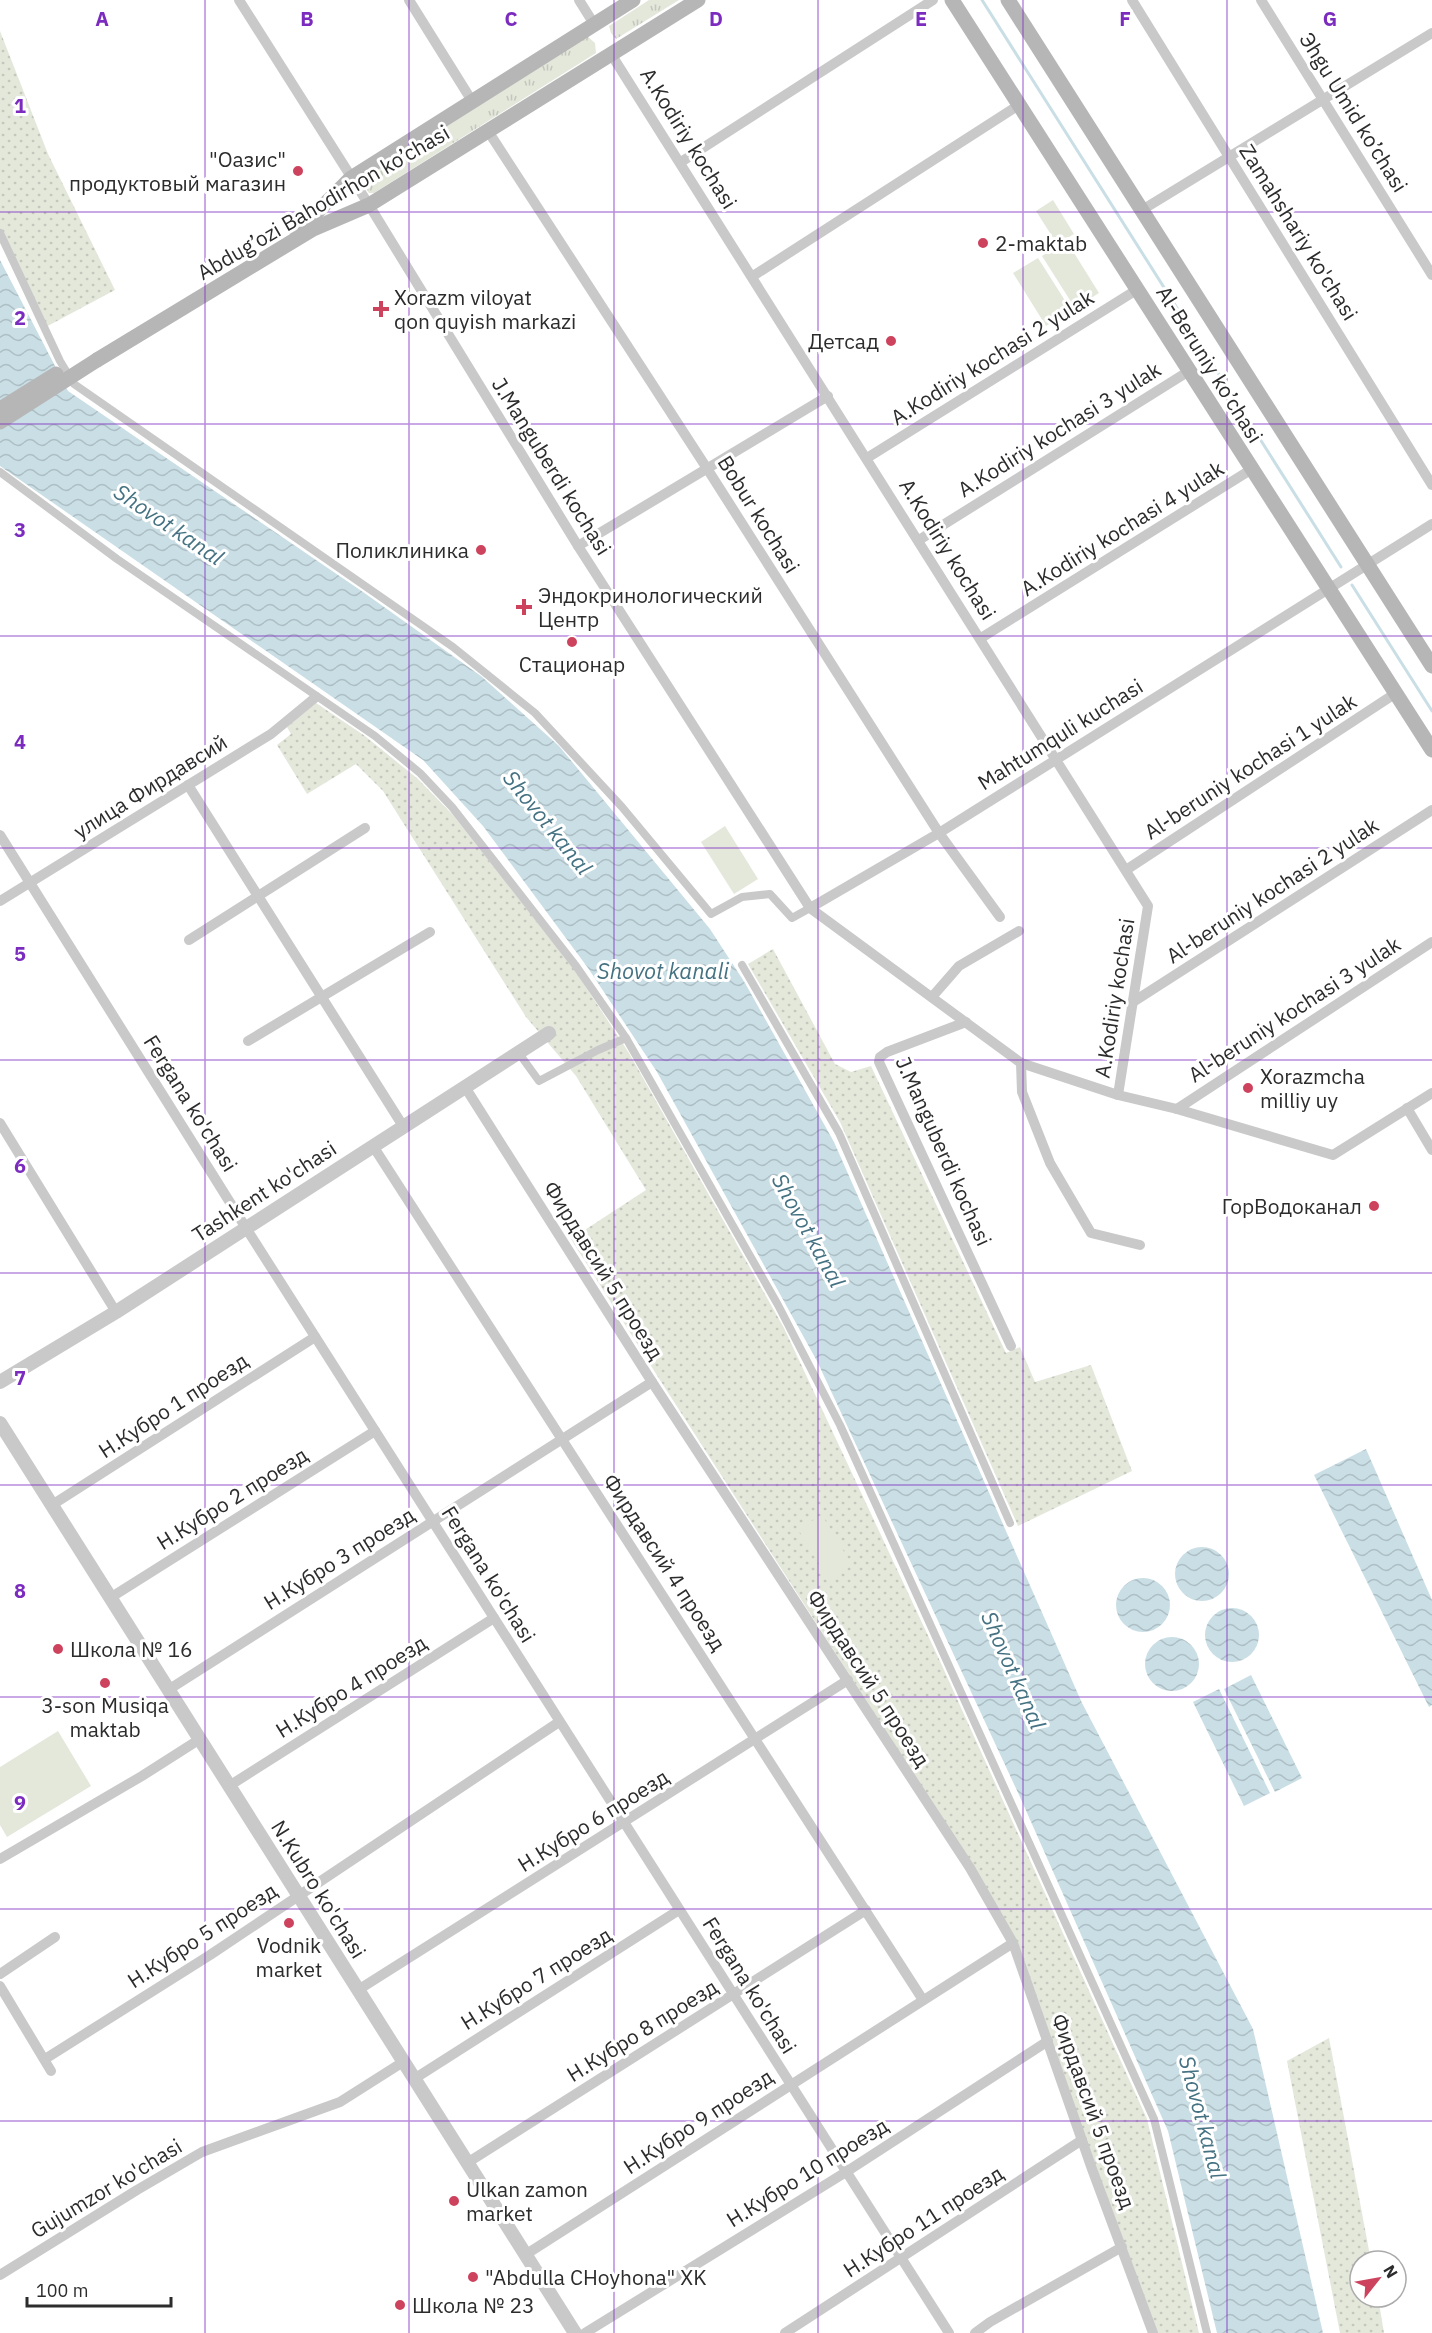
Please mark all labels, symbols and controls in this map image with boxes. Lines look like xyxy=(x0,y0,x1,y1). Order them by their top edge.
text: A xyxy=(95,5,109,32)
text: B xyxy=(300,5,314,32)
text: C xyxy=(504,5,518,32)
text: D xyxy=(709,5,723,32)
text: E xyxy=(915,5,927,32)
text: F xyxy=(1119,5,1131,32)
text: G xyxy=(1323,5,1337,32)
street label: Эhgu Umid ko’chasi xyxy=(1294,27,1414,197)
street label: A.Kodiriy kochasi xyxy=(634,62,744,214)
text: 1 xyxy=(14,92,26,119)
street label: Abdug’ozi Bahodirhon ko’chasi xyxy=(192,118,454,286)
street label: Zamahshariy ko'chasi xyxy=(1233,139,1365,325)
place label: "Оазис" продуктовый магазин xyxy=(69,145,286,197)
marker: "Оазис" продуктовый магазин xyxy=(291,164,305,178)
place label: 2-maktab xyxy=(995,229,1087,257)
marker: 2-maktab xyxy=(976,236,990,250)
street label: Al-Beruniy ko’chasi xyxy=(1150,280,1270,448)
place label: Xorazm viloyat qon quyish markazi xyxy=(394,283,576,335)
street label: A.Kodiriy kochasi 2 yulak xyxy=(885,283,1099,431)
marker: Xorazm viloyat qon quyish markazi xyxy=(372,300,390,318)
text: 2 xyxy=(14,304,26,331)
place label: Детсад xyxy=(808,327,879,355)
marker: Детсад xyxy=(884,334,898,348)
street label: A.Kodiriy kochasi 3 yulak xyxy=(952,355,1166,503)
street label: J.Manguberdi kochasi xyxy=(486,372,618,560)
street label: Bobur kochasi xyxy=(712,450,806,578)
street label: A.Kodiriy kochasi 4 yulak xyxy=(1015,454,1229,602)
street label: A.Kodiriy kochasi xyxy=(893,473,1003,625)
water label: Shovot kanal xyxy=(109,477,230,571)
text: 3 xyxy=(14,516,26,543)
place label: Поликлиника xyxy=(336,536,469,564)
marker: Поликлиника xyxy=(474,543,488,557)
place label: Эндокринологический Центр xyxy=(538,581,763,633)
marker: Эндокринологический Центр xyxy=(515,598,533,616)
marker: Стационар xyxy=(565,635,579,649)
place label: Стационар xyxy=(519,650,625,678)
street label: Mahtumquli kuchasi xyxy=(972,672,1148,796)
street label: Al-beruniy kochasi 1 yulak xyxy=(1138,687,1362,845)
street label: улица Фирдавсий xyxy=(68,727,232,845)
text: 4 xyxy=(14,728,26,755)
water label: Shovot kanal xyxy=(497,764,599,880)
street label: Al-beruniy kochasi 2 yulak xyxy=(1160,811,1384,969)
street label: A.Kodiriy kochasi xyxy=(1088,916,1140,1080)
street label: Al-beruniy kochasi 3 yulak xyxy=(1182,930,1406,1088)
text: 5 xyxy=(14,940,26,967)
water label: Shovot kanali xyxy=(597,956,729,985)
street label: Fergana ko'chasi xyxy=(138,1029,244,1177)
street label: J.Manguberdi kochasi xyxy=(890,1052,998,1250)
place label: Xorazmcha milliy uy xyxy=(1260,1062,1365,1114)
marker: Xorazmcha milliy uy xyxy=(1241,1081,1255,1095)
street label: Tashkent ko'chasi xyxy=(187,1134,341,1248)
text: 6 xyxy=(14,1152,26,1179)
water label: Shovot kanal xyxy=(766,1168,852,1292)
street label: Фирдавсий 5 проезд xyxy=(538,1175,670,1365)
place label: ГорВодоканал xyxy=(1222,1192,1362,1220)
marker: ГорВодоканал xyxy=(1367,1199,1381,1213)
street label: Н.Кубро 1 проезд xyxy=(93,1346,253,1464)
text: 7 xyxy=(14,1364,26,1391)
street label: Н.Кубро 2 проезд xyxy=(151,1440,313,1556)
street label: Фирдавсий 4 проезд xyxy=(597,1468,733,1656)
street label: Н.Кубро 3 проезд xyxy=(258,1500,420,1616)
street label: Fergana ko'chasi xyxy=(436,1500,542,1648)
text: 8 xyxy=(14,1577,26,1604)
street label: Фирдавсий 5 проезд xyxy=(801,1584,937,1772)
water label: Shovot kanal xyxy=(975,1606,1053,1734)
street label: Н.Кубро 4 проезд xyxy=(270,1628,432,1744)
place label: Школа № 16 xyxy=(70,1635,193,1663)
marker: Школа № 16 xyxy=(51,1642,65,1656)
marker: 3-son Musiqa maktab xyxy=(98,1676,112,1690)
place label: 3-son Musiqa maktab xyxy=(41,1691,169,1743)
street label: Н.Кубро 6 проезд xyxy=(512,1762,674,1878)
text: 9 xyxy=(14,1789,26,1816)
street label: N.Kubro ko'chasi xyxy=(265,1815,373,1963)
street label: Н.Кубро 5 проезд xyxy=(122,1876,282,1994)
street label: Fergana ko'chasi xyxy=(697,1911,803,2059)
marker: Vodnik market xyxy=(282,1916,296,1930)
street label: Н.Кубро 7 проезд xyxy=(455,1920,617,2036)
place label: Vodnik market xyxy=(256,1931,322,1983)
street label: Н.Кубро 8 проезд xyxy=(561,1972,723,2088)
street label: Фирдавсий 5 проезд xyxy=(1046,2009,1142,2213)
water label: Shovot kanal xyxy=(1173,2052,1233,2182)
street label: Н.Кубро 9 проезд xyxy=(618,2062,778,2180)
street label: Н.Кубро 10 проезд xyxy=(721,2111,893,2233)
street label: Gujumzor ko'chasi xyxy=(25,2132,187,2244)
street label: Н.Кубро 11 проезд xyxy=(837,2159,1009,2283)
place label: Ulkan zamon market xyxy=(466,2175,588,2227)
marker: Ulkan zamon market xyxy=(447,2194,461,2208)
north arrow xyxy=(1348,2249,1408,2309)
text: N xyxy=(1379,2261,1402,2281)
place label: "Abdulla CHoyhona" XK xyxy=(485,2263,706,2291)
scale bar xyxy=(27,2270,171,2308)
marker: "Abdulla CHoyhona" XK xyxy=(466,2270,480,2284)
text: 100 m xyxy=(36,2279,88,2302)
place label: Школа № 23 xyxy=(412,2291,535,2319)
marker: Школа № 23 xyxy=(393,2298,407,2312)

